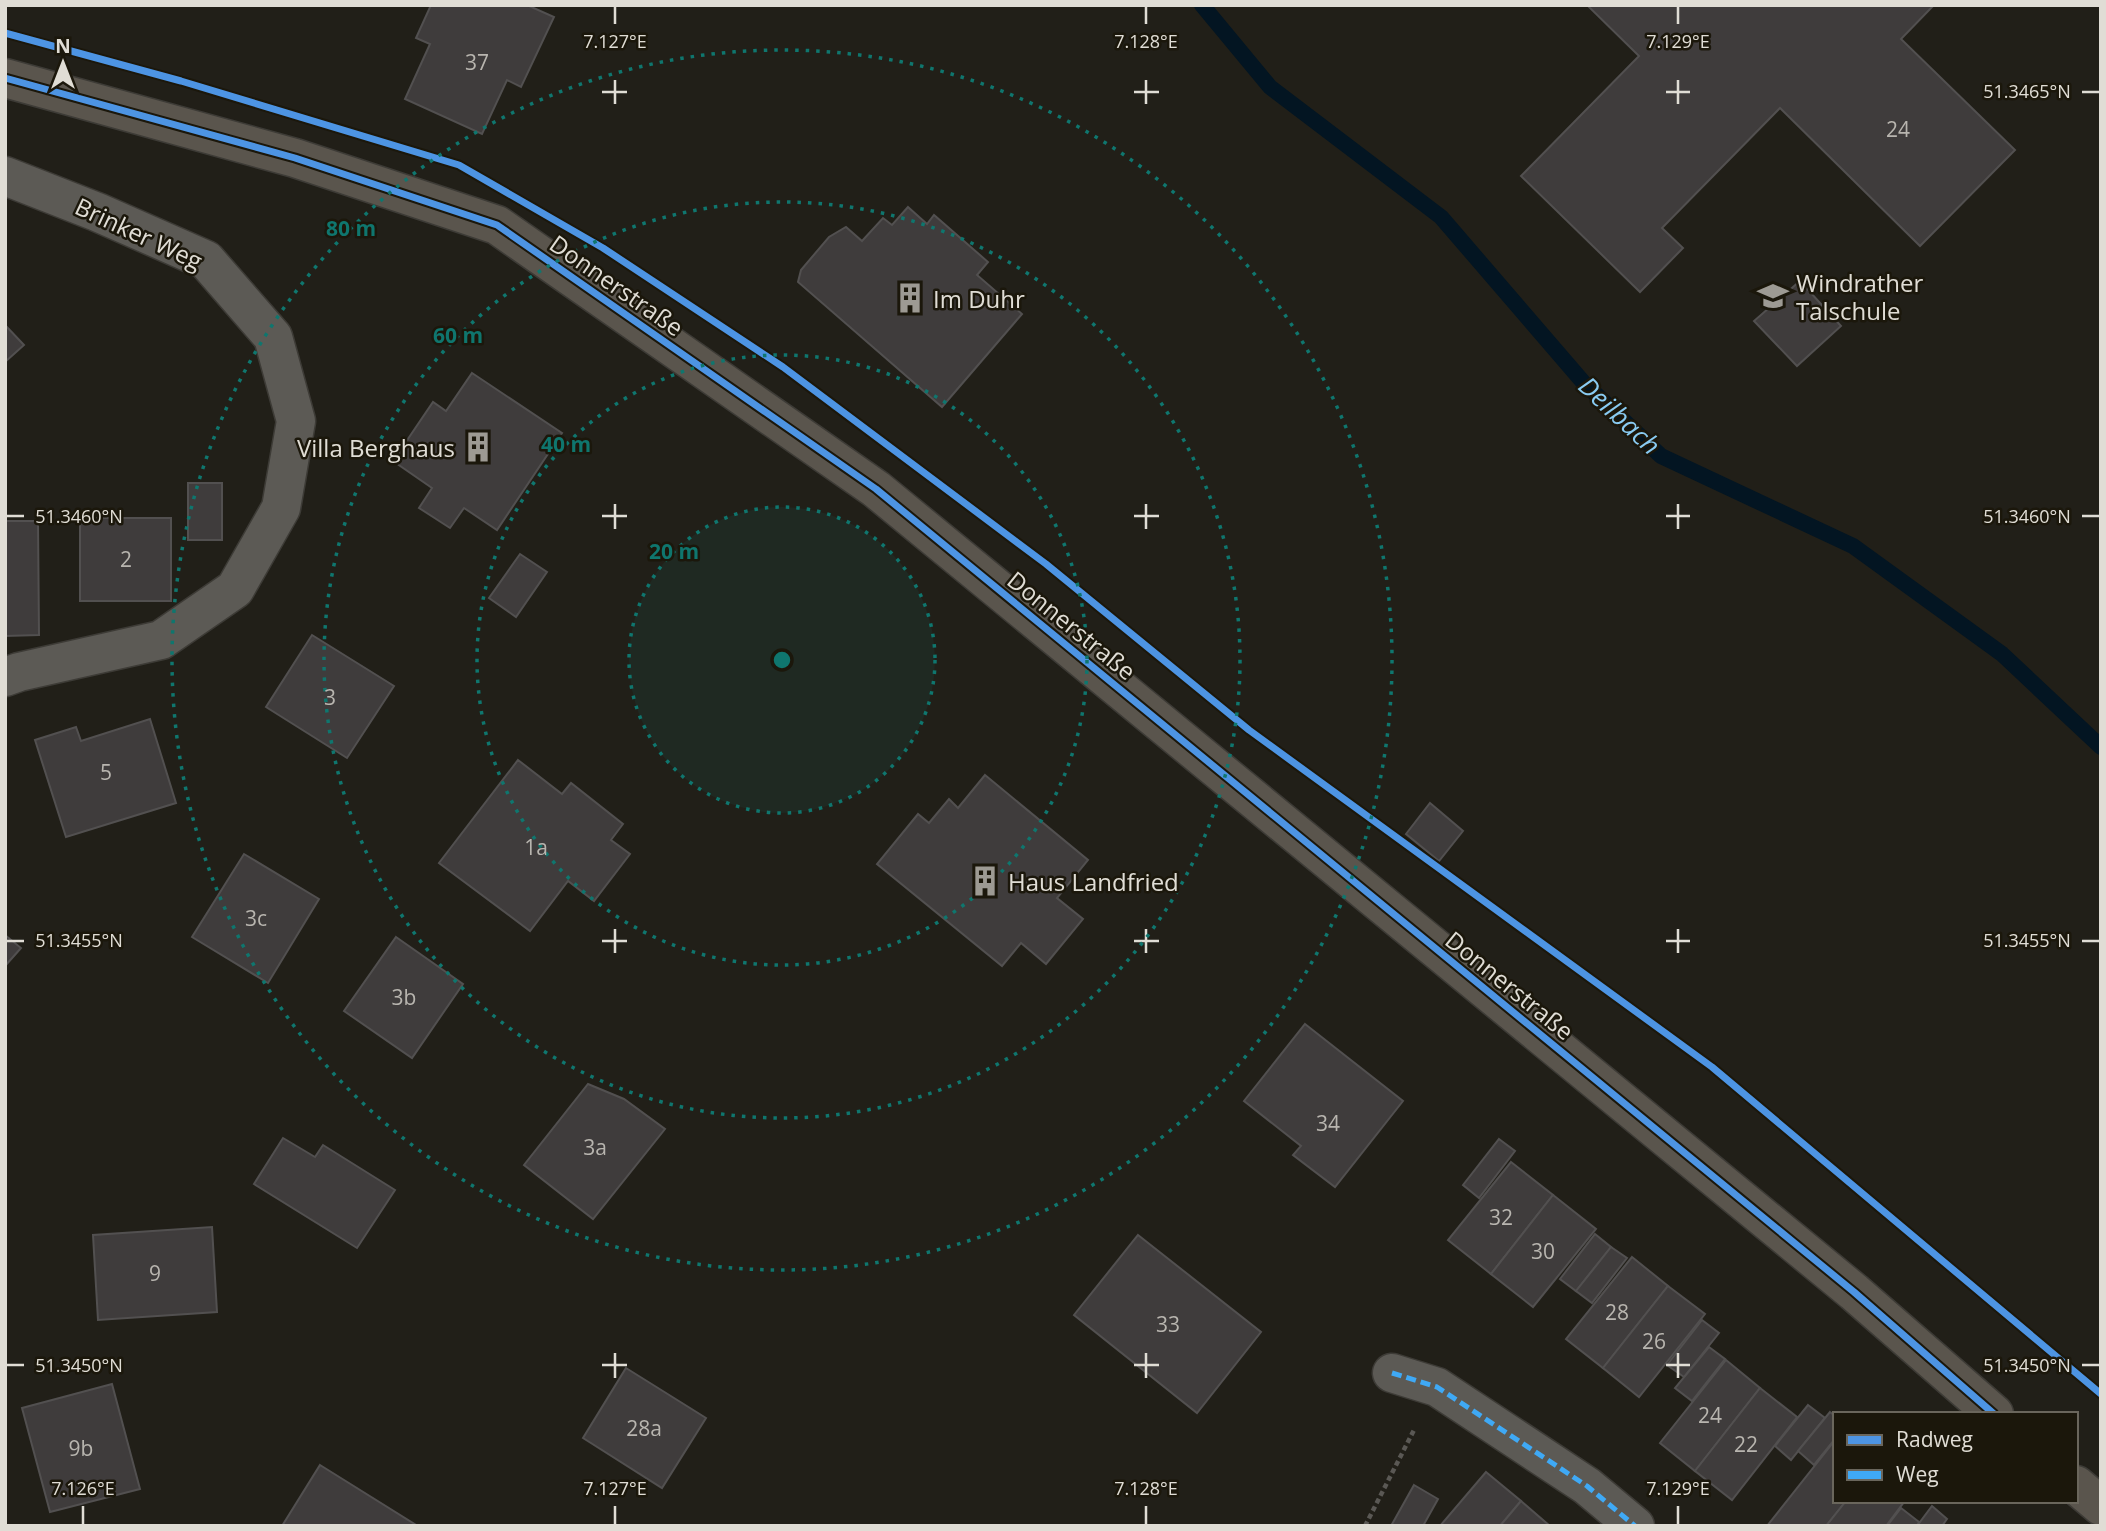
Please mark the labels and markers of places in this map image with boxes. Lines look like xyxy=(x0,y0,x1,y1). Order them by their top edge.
place label: Windrather Talschule xyxy=(1796,266,1924,327)
school or university icon: Windrather Talschule xyxy=(1756,279,1790,313)
building icon: Im Duhr xyxy=(893,281,927,315)
place label: Im Duhr xyxy=(933,282,1025,315)
building icon: Villa Berghaus xyxy=(461,430,495,464)
place label: Villa Berghaus xyxy=(297,431,455,464)
centre of rings xyxy=(770,648,794,672)
building icon: Haus Landfried xyxy=(968,864,1002,898)
place label: Haus Landfried xyxy=(1008,865,1179,898)

